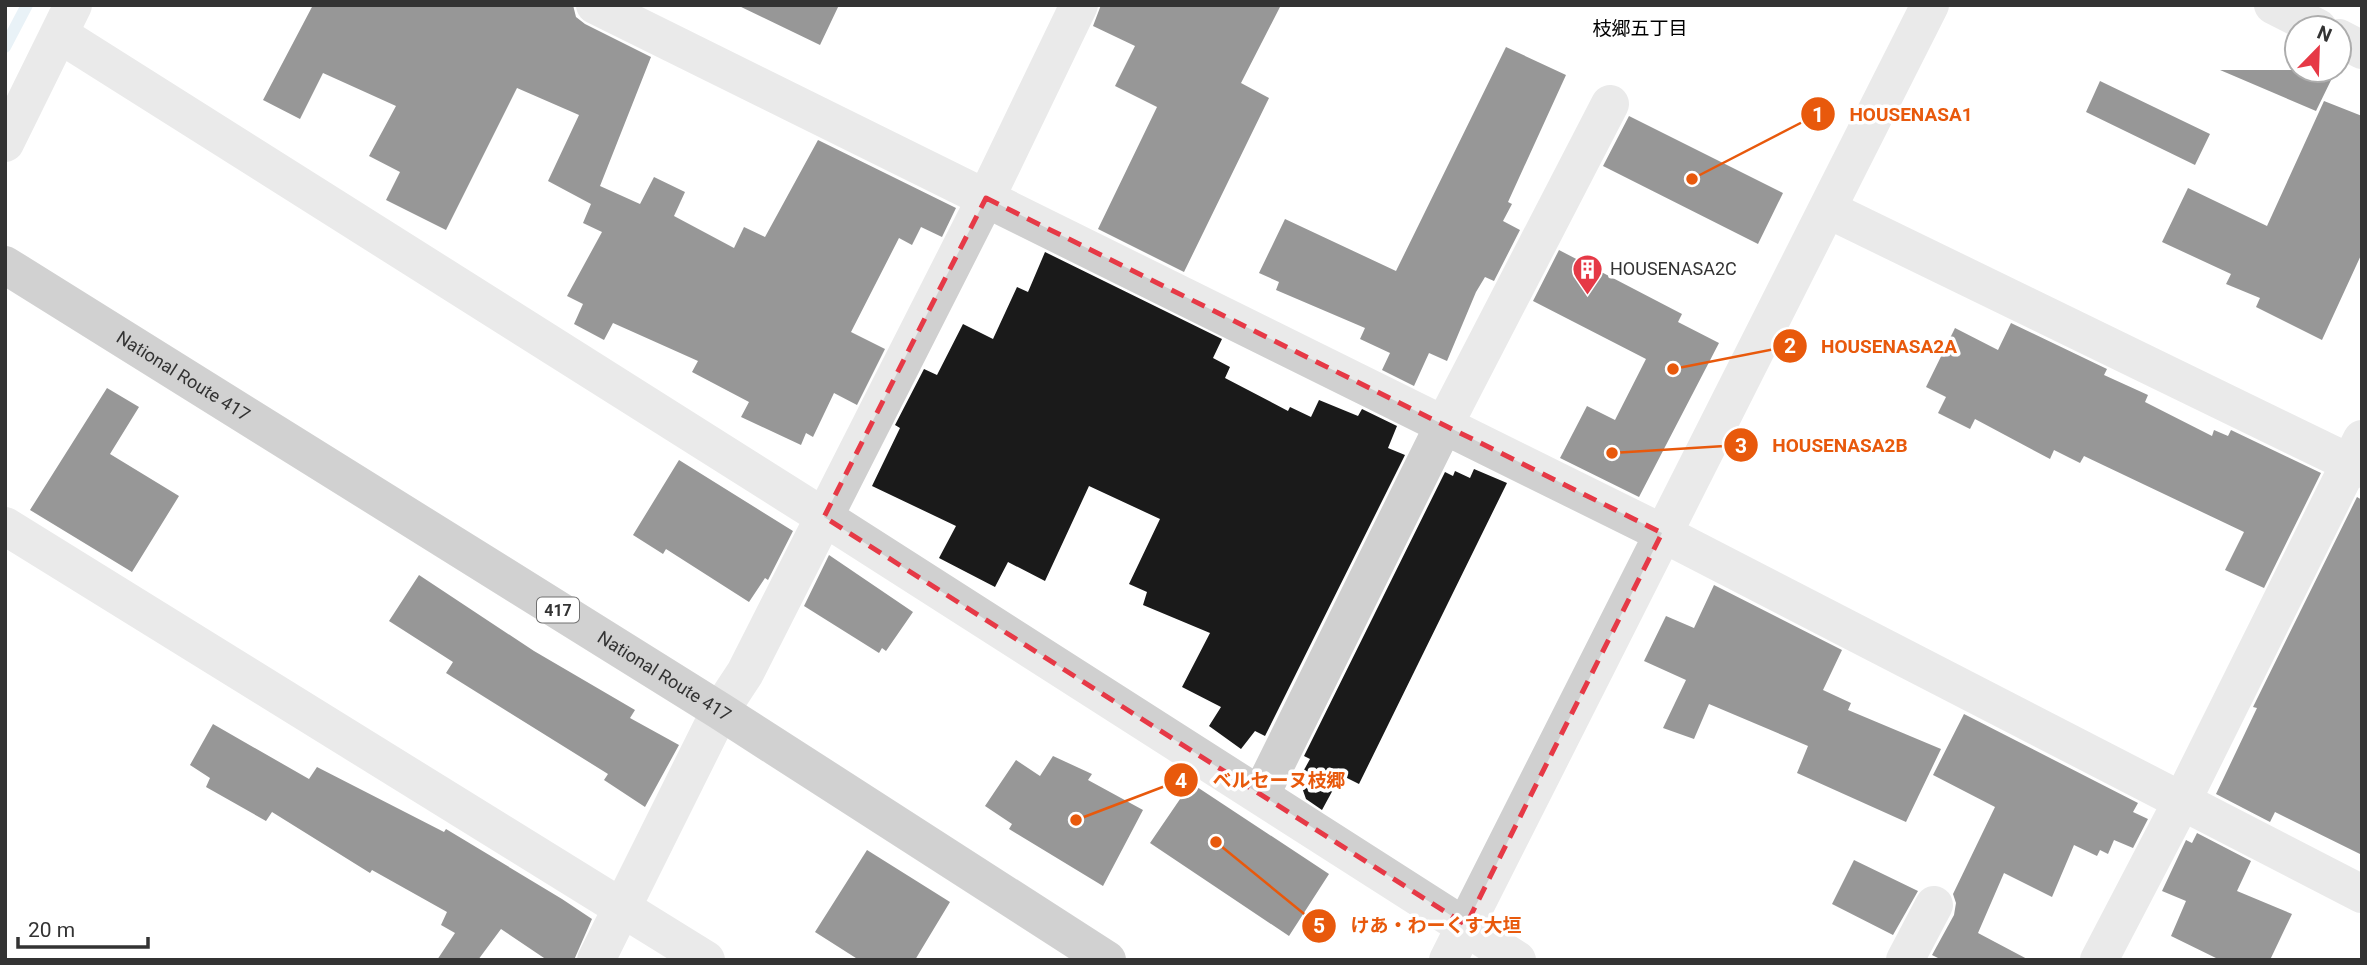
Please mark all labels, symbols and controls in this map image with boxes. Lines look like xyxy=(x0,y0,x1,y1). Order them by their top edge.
north arrow xyxy=(2283,14,2353,84)
district label: 枝郷五丁目 xyxy=(1592,17,1688,40)
text: N xyxy=(2314,21,2335,47)
callout: HOUSENASA1 xyxy=(1801,94,1987,134)
text: 1 xyxy=(1812,103,1824,127)
text: HOUSENASA1 xyxy=(1849,103,1973,126)
building icon: HOUSENASA2C xyxy=(1570,252,1604,296)
place label: HOUSENASA2C xyxy=(1610,258,1737,279)
street label: National Route 417 xyxy=(113,326,254,425)
callout: HOUSENASA2A xyxy=(1772,326,1971,366)
text: 2 xyxy=(1784,334,1796,358)
text: HOUSENASA2A xyxy=(1821,335,1957,358)
callout: HOUSENASA2B xyxy=(1723,425,1921,465)
text: 3 xyxy=(1735,434,1747,458)
text: HOUSENASA2B xyxy=(1772,434,1908,457)
road number: 417 xyxy=(537,597,579,622)
street label: National Route 417 xyxy=(594,626,735,725)
callout: ベルセーヌ枝郷 xyxy=(1164,760,1360,800)
text: 4 xyxy=(1175,769,1187,793)
text: ベルセーヌ枝郷 xyxy=(1212,769,1346,792)
scale bar xyxy=(18,906,147,950)
callout: けあ・わーくす大垣 xyxy=(1301,906,1535,946)
text: 5 xyxy=(1313,914,1325,938)
text: けあ・わーくす大垣 xyxy=(1350,914,1522,937)
text: 20 m xyxy=(28,918,75,942)

